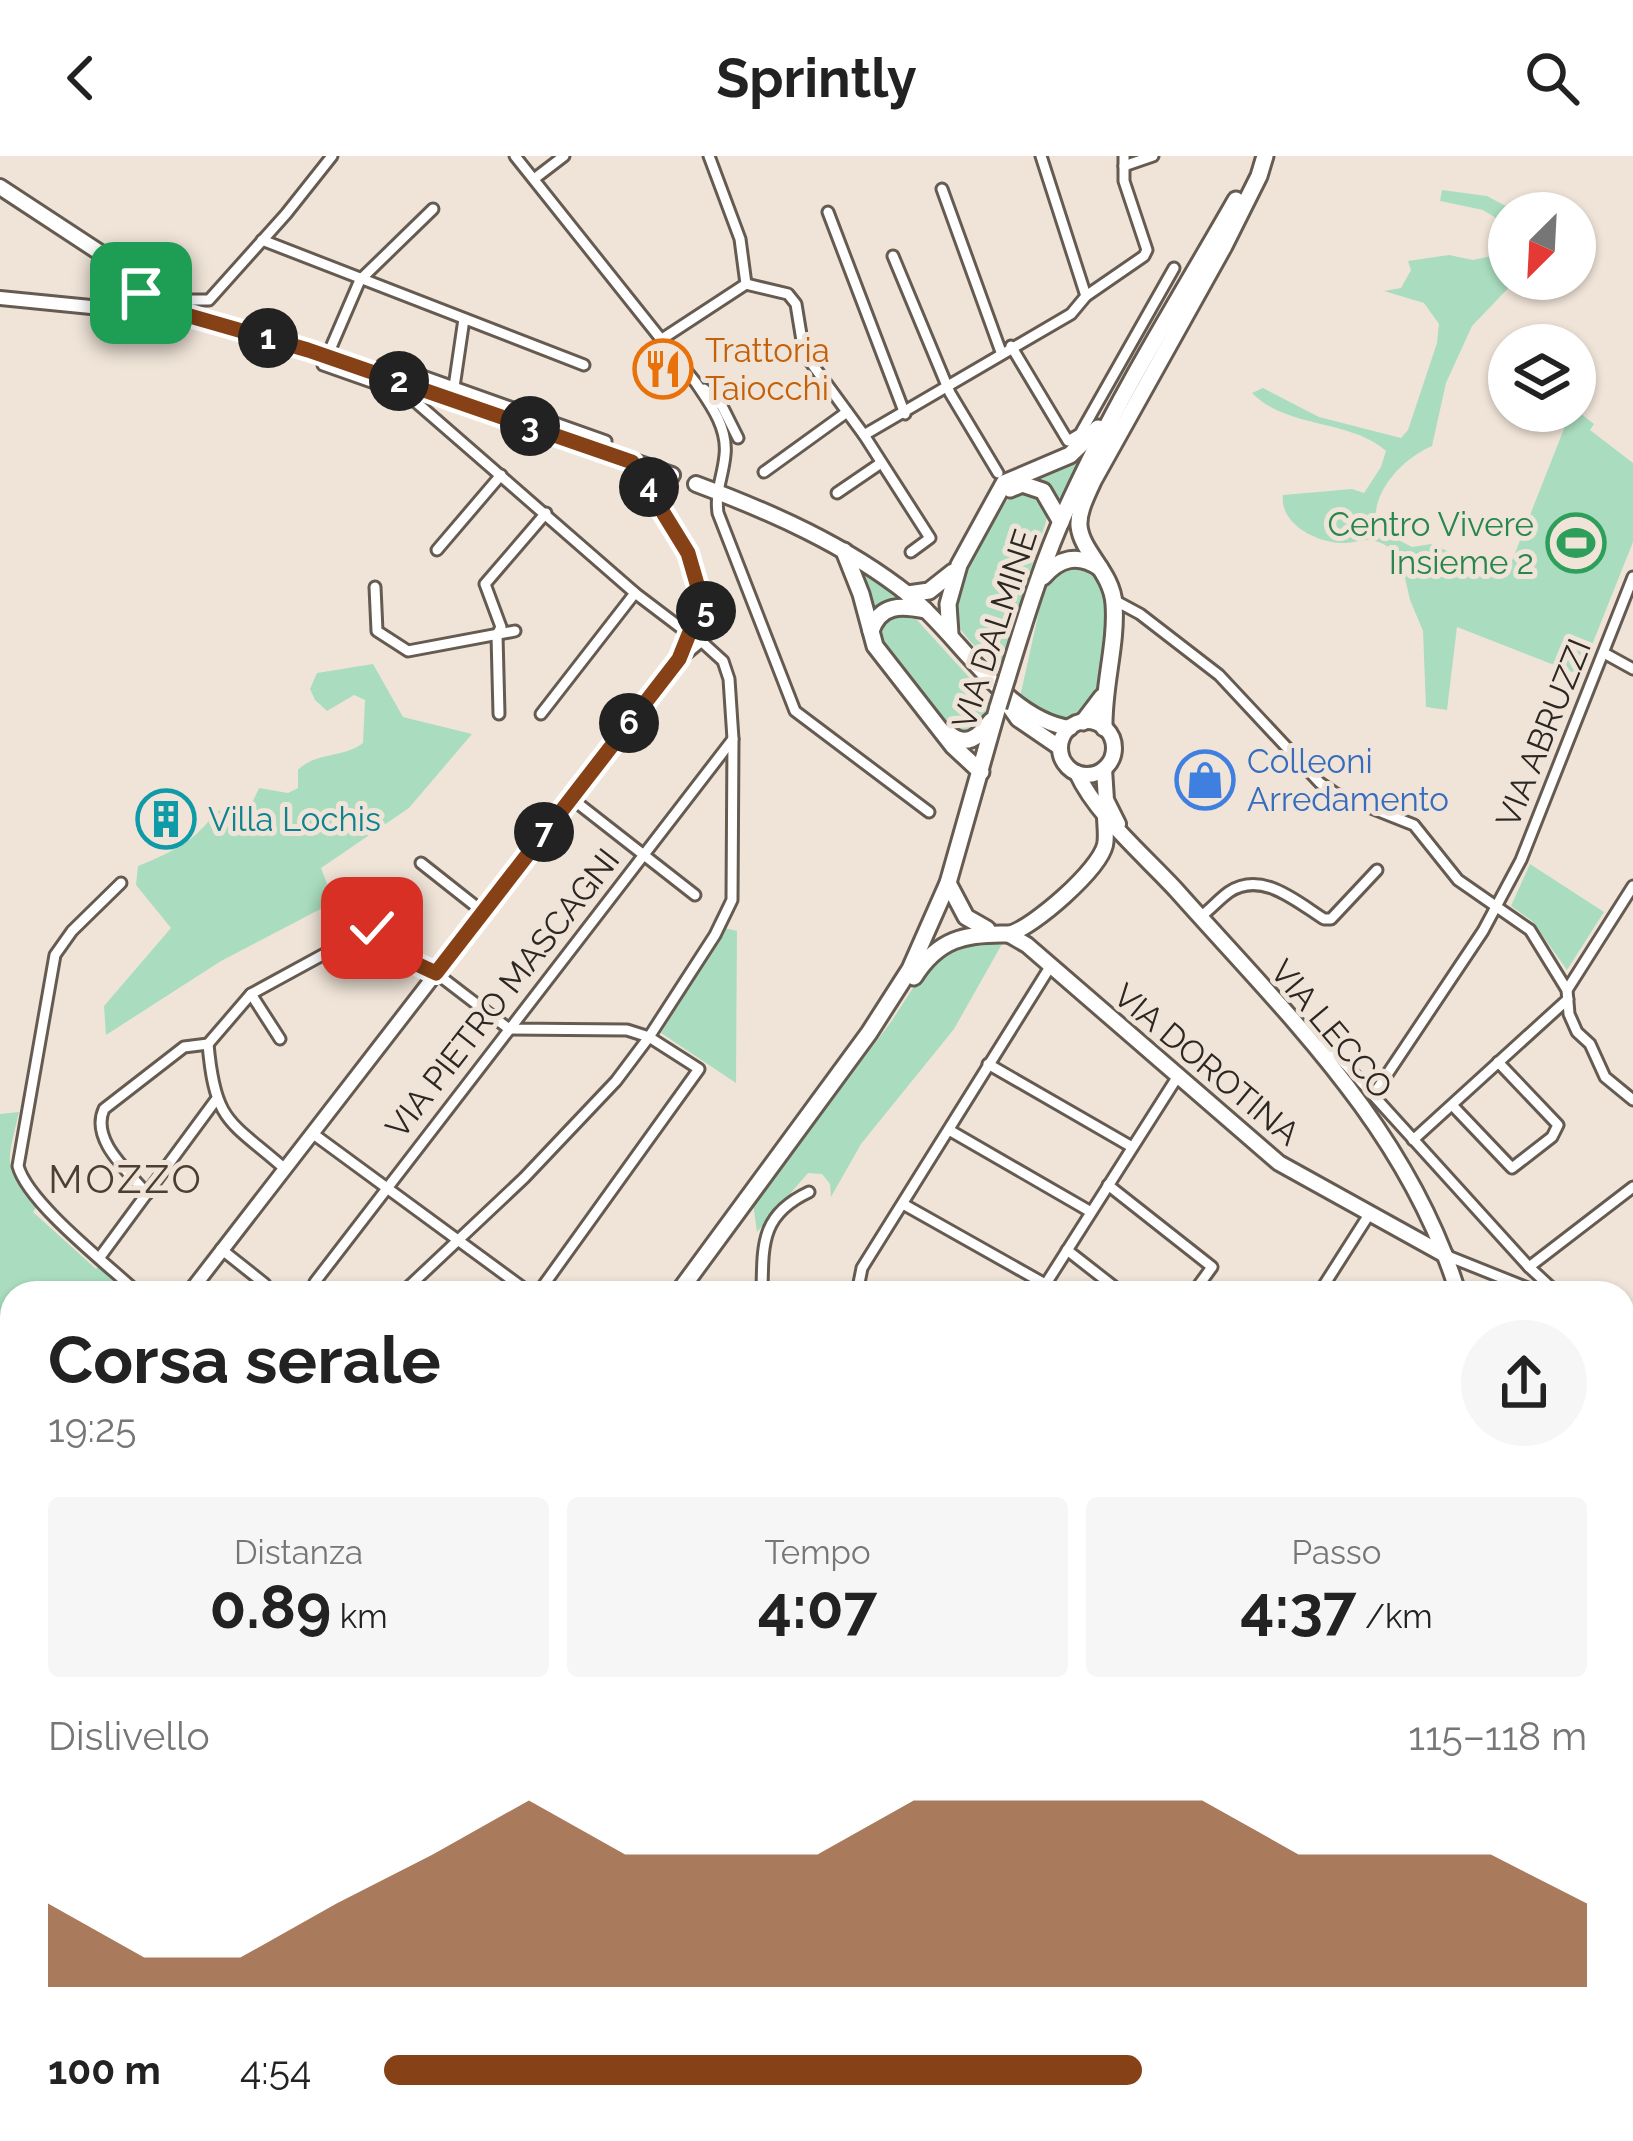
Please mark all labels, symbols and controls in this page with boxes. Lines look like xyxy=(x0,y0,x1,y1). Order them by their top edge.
icon: back xyxy=(48,45,114,111)
icon: search xyxy=(1519,45,1585,111)
text: Sprintly xyxy=(716,46,917,110)
north arrow xyxy=(1488,192,1596,300)
map controls xyxy=(1488,192,1596,432)
pin xyxy=(90,242,192,344)
icon: arrive xyxy=(108,260,174,326)
pin: 1 xyxy=(238,308,298,368)
text: 1 xyxy=(260,318,276,357)
button: layers xyxy=(1488,324,1596,432)
place label: Trattoria Taiocchi xyxy=(705,331,830,408)
restaurant icon: Trattoria Taiocchi xyxy=(632,338,694,400)
pin: 2 xyxy=(369,351,429,411)
text: 2 xyxy=(390,361,408,400)
pin: 3 xyxy=(500,396,560,456)
text: 3 xyxy=(521,406,539,445)
pin: 4 xyxy=(619,457,679,517)
text: 4 xyxy=(640,467,658,506)
place label: Centro Vivere Insieme 2 xyxy=(1327,505,1534,582)
sports icon: Centro Vivere Insieme 2 xyxy=(1545,512,1607,574)
street label: VIA DALMINE xyxy=(944,525,1045,734)
pin: 5 xyxy=(676,581,736,641)
text: 5 xyxy=(697,591,715,630)
street label: VIA ABRUZZI xyxy=(1488,633,1599,833)
pin: 6 xyxy=(599,693,659,753)
text: 6 xyxy=(619,703,639,742)
place label: Colleoni Arredamento xyxy=(1247,742,1449,819)
shop icon: Colleoni Arredamento xyxy=(1174,749,1236,811)
building icon: Villa Lochis xyxy=(135,788,197,850)
place label: Villa Lochis xyxy=(208,800,381,839)
pin: 7 xyxy=(514,802,574,862)
text: 7 xyxy=(535,812,553,851)
street label: VIA PIETRO MASCAGNI xyxy=(377,841,627,1146)
pin xyxy=(321,877,423,979)
icon: check xyxy=(339,895,405,961)
street label: VIA LECCO xyxy=(1262,952,1401,1106)
street label: VIA DOROTINA xyxy=(1106,975,1307,1153)
district label: MOZZO xyxy=(48,1156,204,1202)
button: share xyxy=(1461,1320,1587,1446)
text: Corsa serale xyxy=(48,1321,441,1398)
text: 19:25 xyxy=(48,1405,136,1451)
text: Distanza xyxy=(234,1533,363,1572)
text: Tempo xyxy=(764,1533,871,1572)
text: Passo xyxy=(1292,1533,1381,1572)
text: 0.89 xyxy=(209,1572,331,1642)
text: 4:07 xyxy=(758,1572,877,1642)
text: 4:37 xyxy=(1240,1572,1357,1642)
text: km xyxy=(331,1597,388,1636)
text: /km xyxy=(1357,1597,1433,1636)
text: Dislivello xyxy=(48,1713,210,1759)
text: 115–118 m xyxy=(1408,1713,1587,1759)
text: 100 m xyxy=(48,2047,161,2093)
text: 4:54 xyxy=(240,2047,311,2093)

